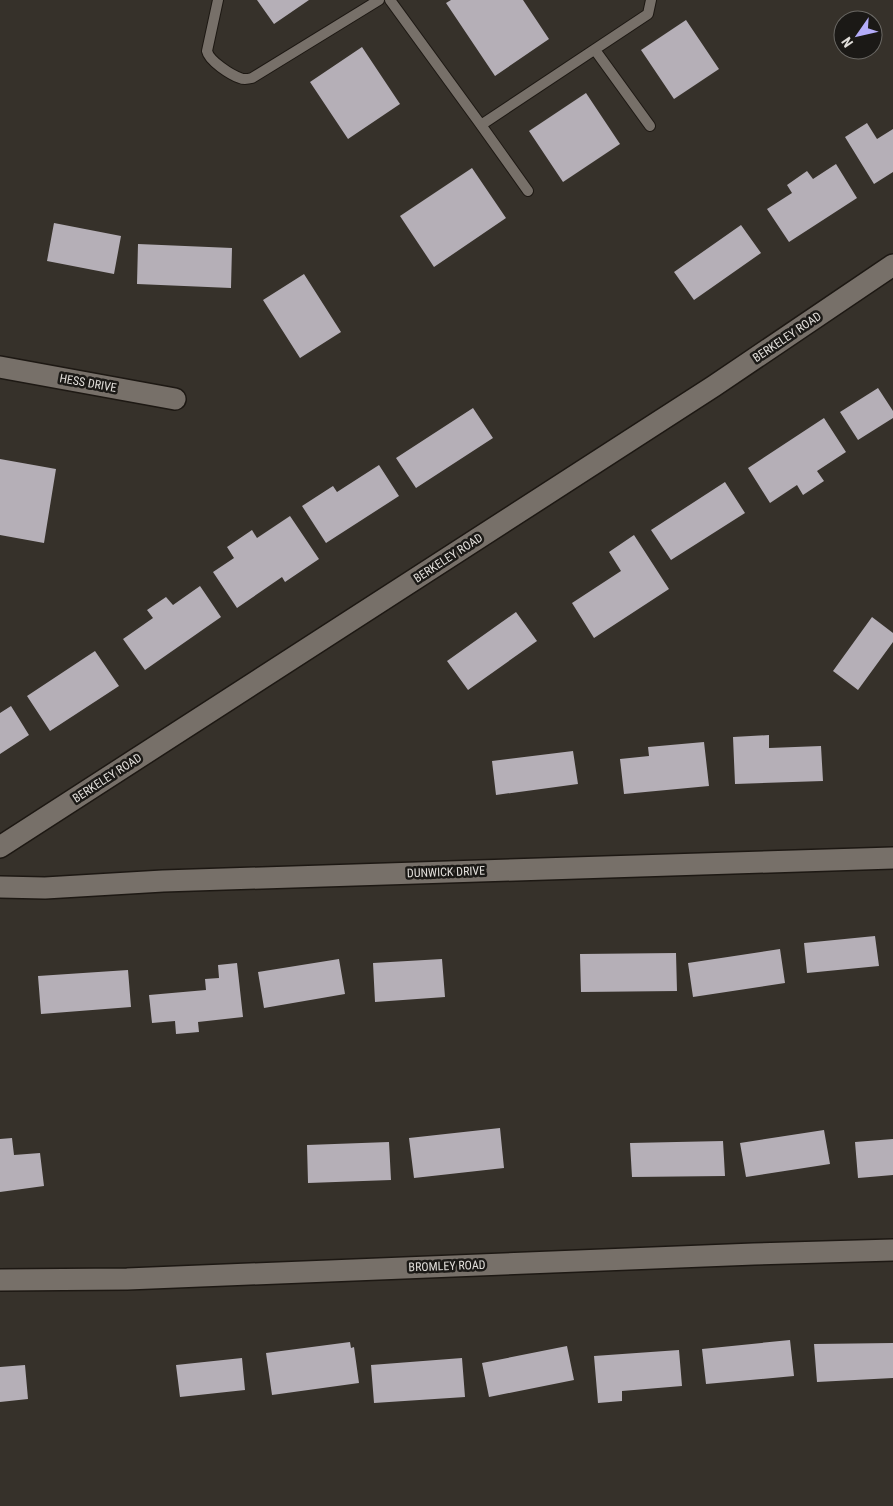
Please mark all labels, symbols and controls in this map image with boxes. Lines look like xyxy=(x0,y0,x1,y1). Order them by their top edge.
north arrow xyxy=(833,10,883,60)
text: N xyxy=(838,34,856,50)
street label: BERKELEY ROAD xyxy=(750,309,824,365)
street label: HESS DRIVE xyxy=(58,371,118,395)
street label: BERKELEY ROAD xyxy=(411,530,485,585)
street label: BERKELEY ROAD xyxy=(70,750,144,805)
street label: DUNWICK DRIVE xyxy=(407,864,485,880)
street label: BROMLEY ROAD xyxy=(408,1258,486,1274)

